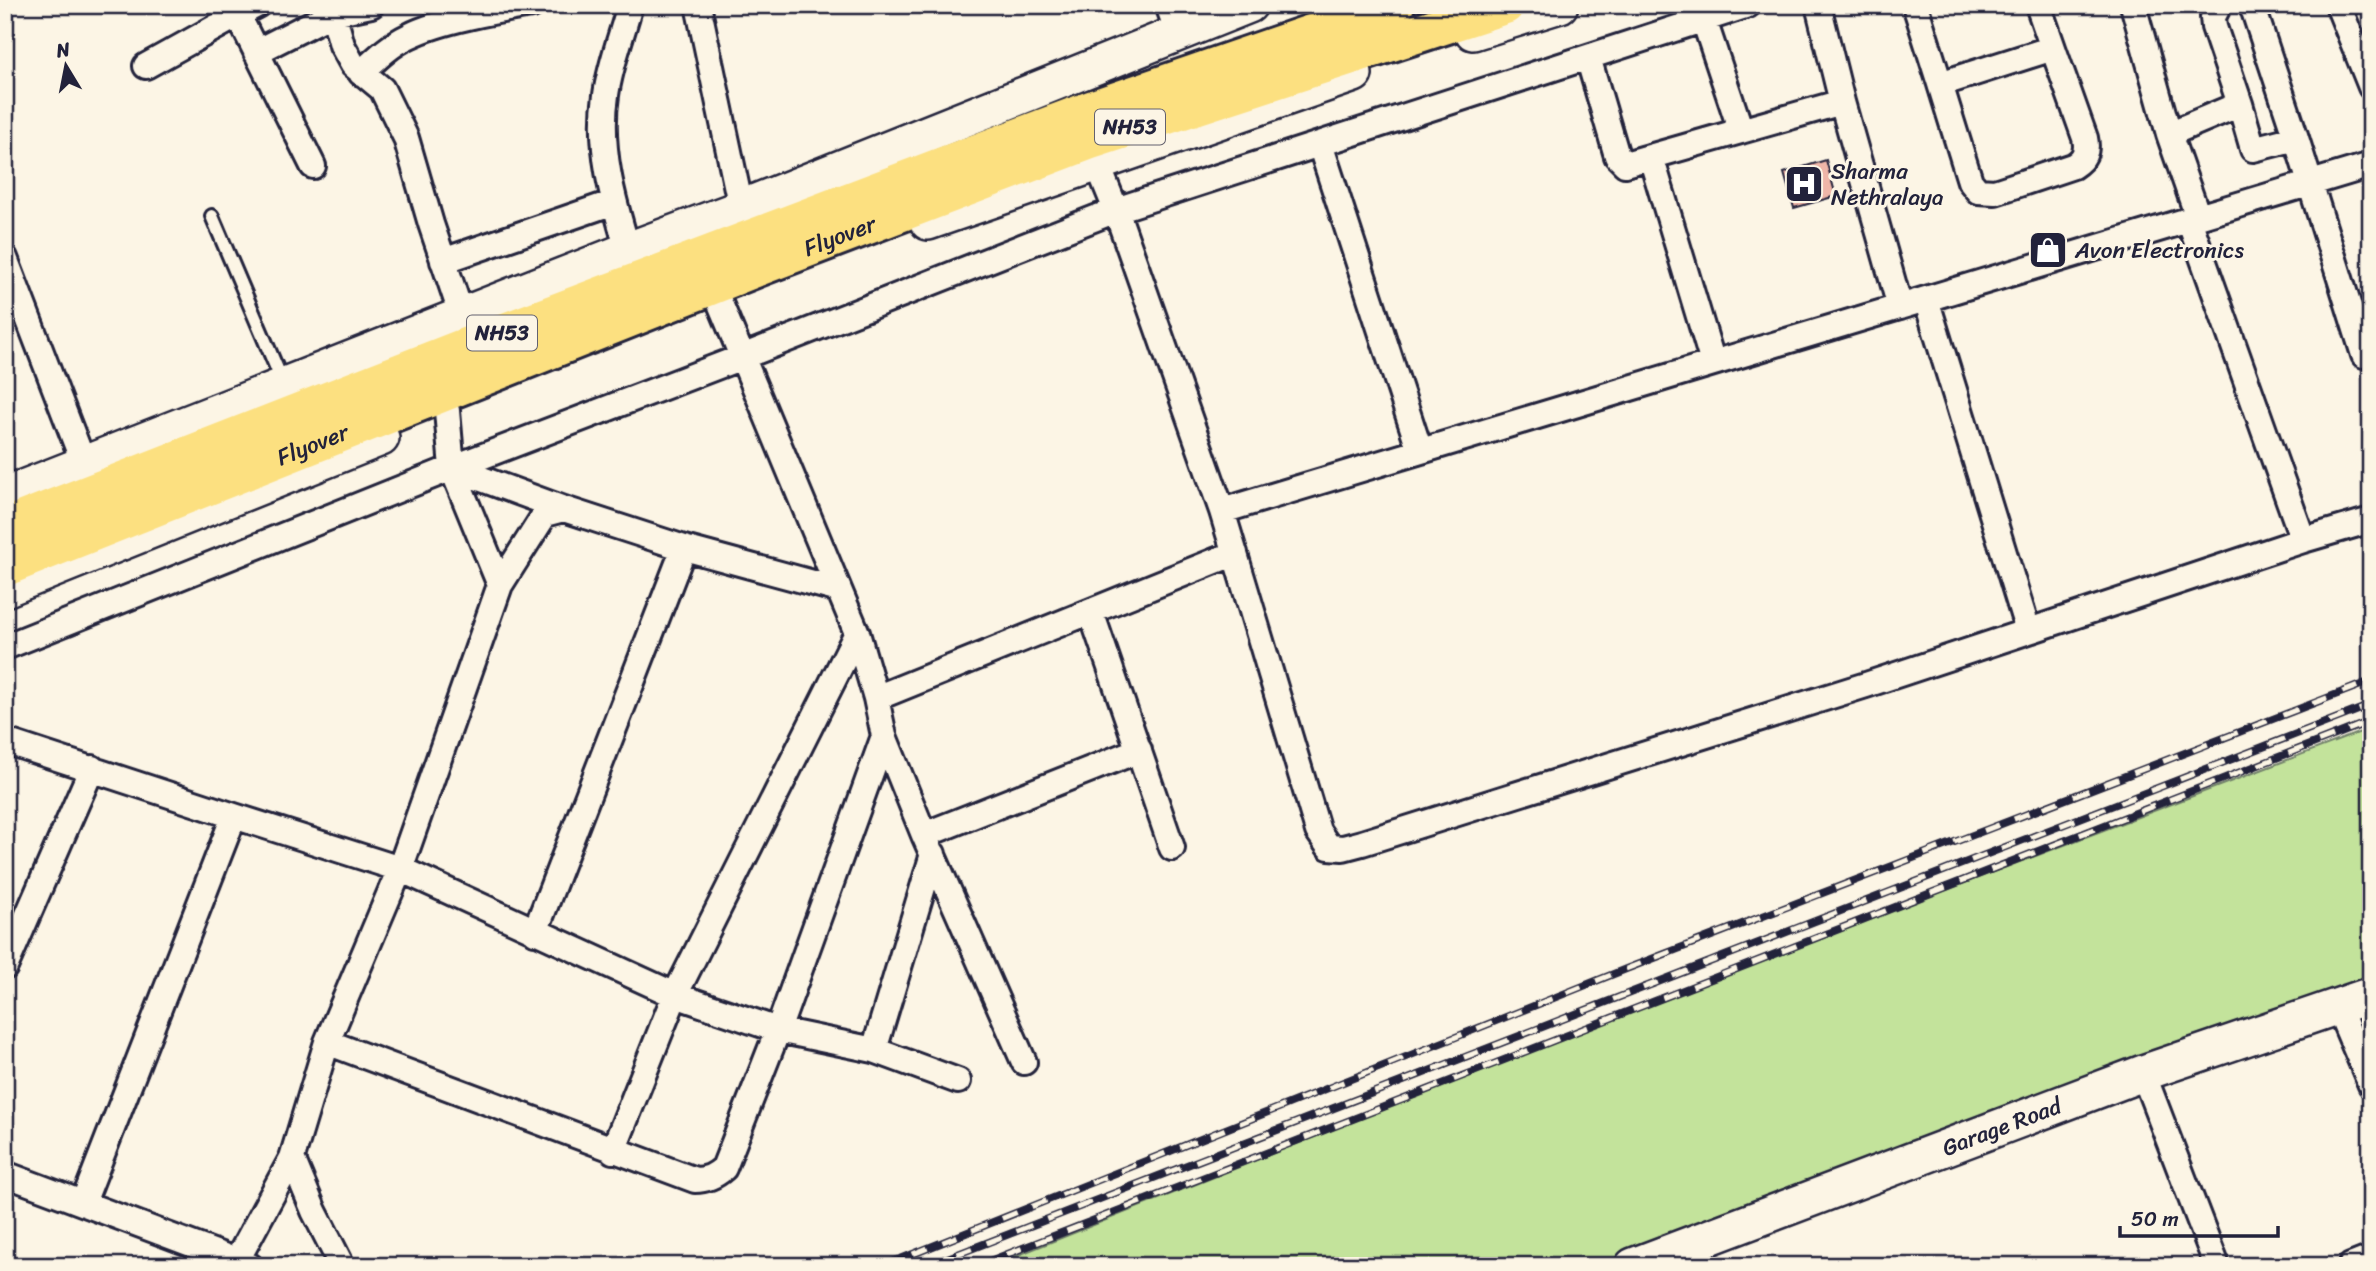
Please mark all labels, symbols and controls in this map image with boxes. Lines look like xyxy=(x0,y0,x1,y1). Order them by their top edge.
north arrow xyxy=(32,32,102,102)
text: N xyxy=(53,32,73,67)
road number: NH53 xyxy=(1095,110,1165,144)
place label: Sharma Nethralaya xyxy=(1831,151,1943,218)
hospital icon: Sharma Nethralaya xyxy=(1783,163,1825,205)
street label: Flyover xyxy=(797,203,883,268)
shop icon: Avon Electronics xyxy=(2027,229,2069,271)
place label: Avon Electronics xyxy=(2074,230,2245,271)
road number: NH53 xyxy=(467,316,537,350)
street label: Flyover xyxy=(270,411,356,477)
street label: Garage Road xyxy=(1936,1085,2069,1168)
scale bar xyxy=(2120,1194,2278,1238)
text: 50 m xyxy=(2131,1200,2179,1238)

